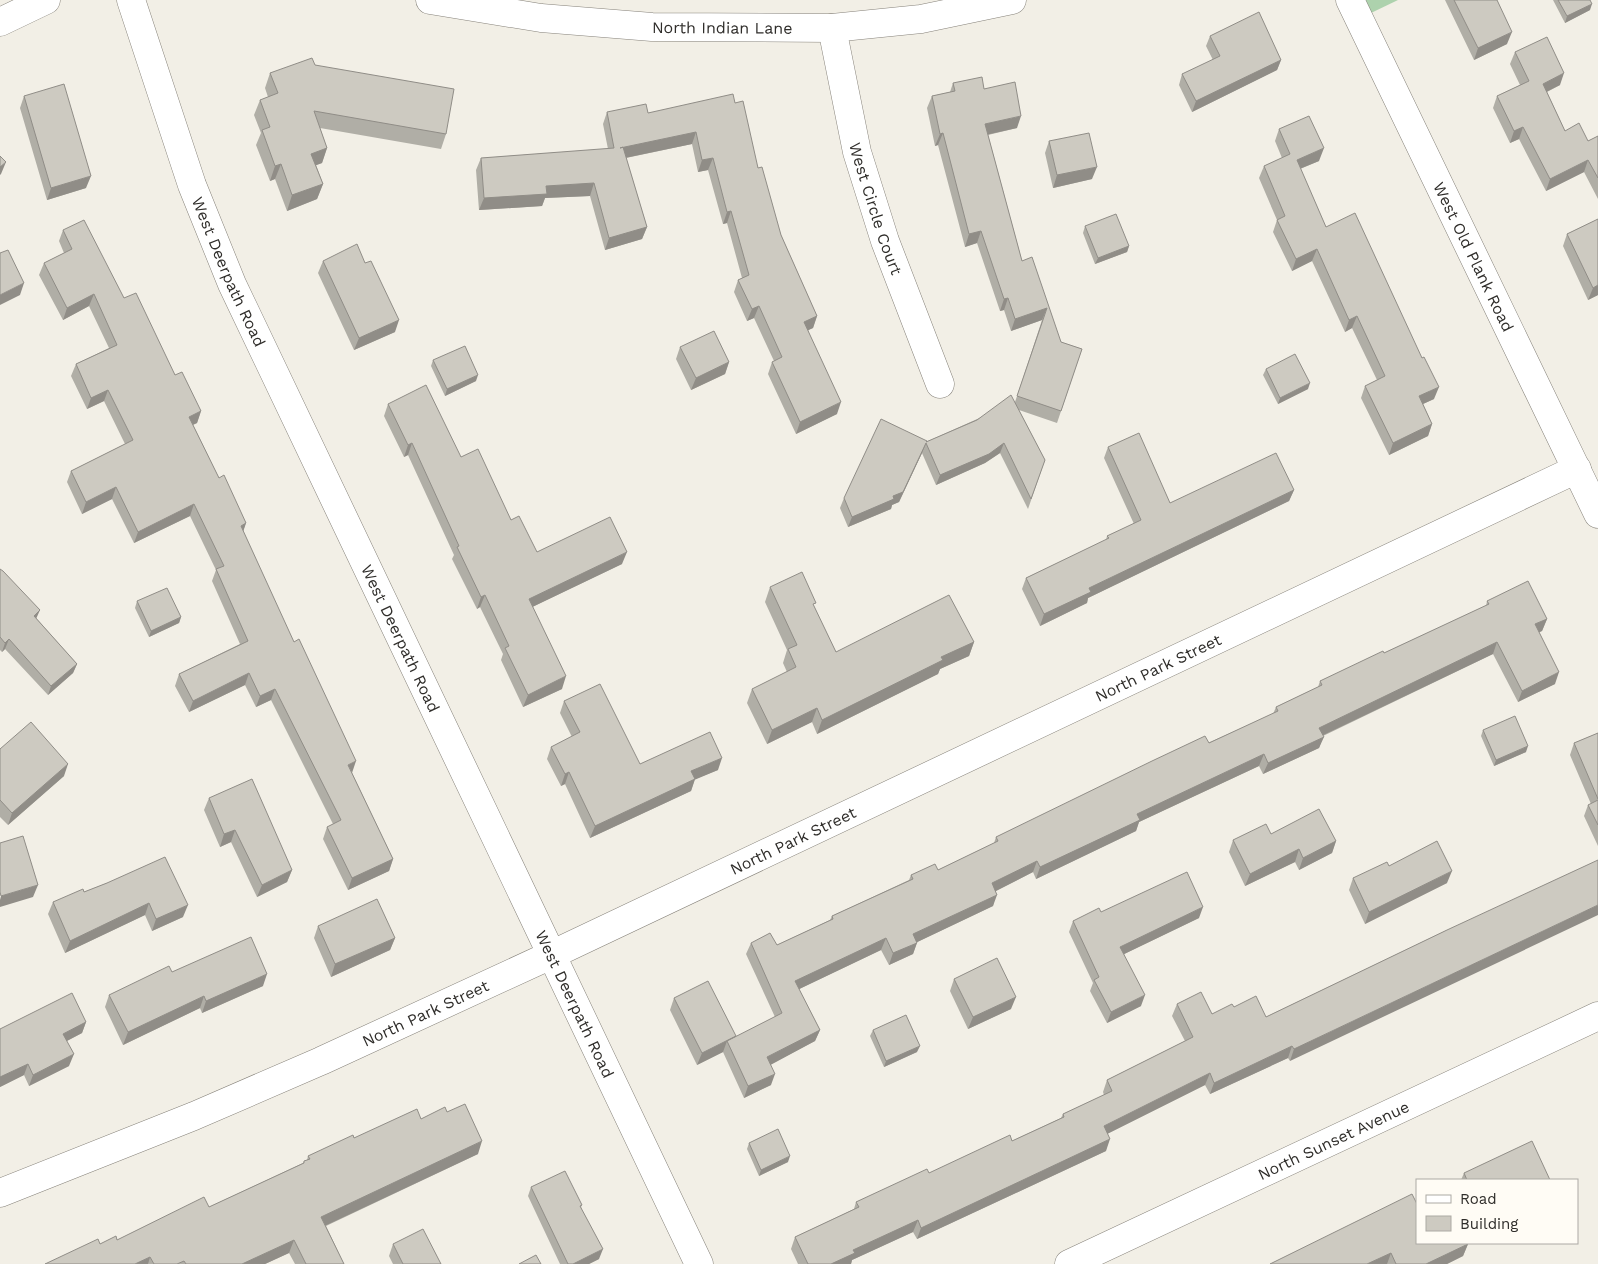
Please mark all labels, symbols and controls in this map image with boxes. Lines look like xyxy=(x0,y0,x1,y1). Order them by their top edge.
street label: North Indian Lane xyxy=(652,18,792,38)
street label: West Circle Court xyxy=(845,141,906,278)
street label: West Old Plank Road xyxy=(1429,179,1518,335)
street label: West Deerpath Road xyxy=(188,194,269,350)
street label: West Deerpath Road xyxy=(357,562,444,715)
street label: North Park Street xyxy=(1092,630,1224,706)
street label: North Park Street xyxy=(727,803,859,879)
street label: West Deerpath Road xyxy=(531,927,618,1081)
street label: North Park Street xyxy=(359,976,492,1051)
street label: North Sunset Avenue xyxy=(1255,1097,1412,1184)
legend xyxy=(1416,1179,1578,1244)
text: Road xyxy=(1460,1190,1497,1208)
text: Building xyxy=(1460,1215,1518,1233)

